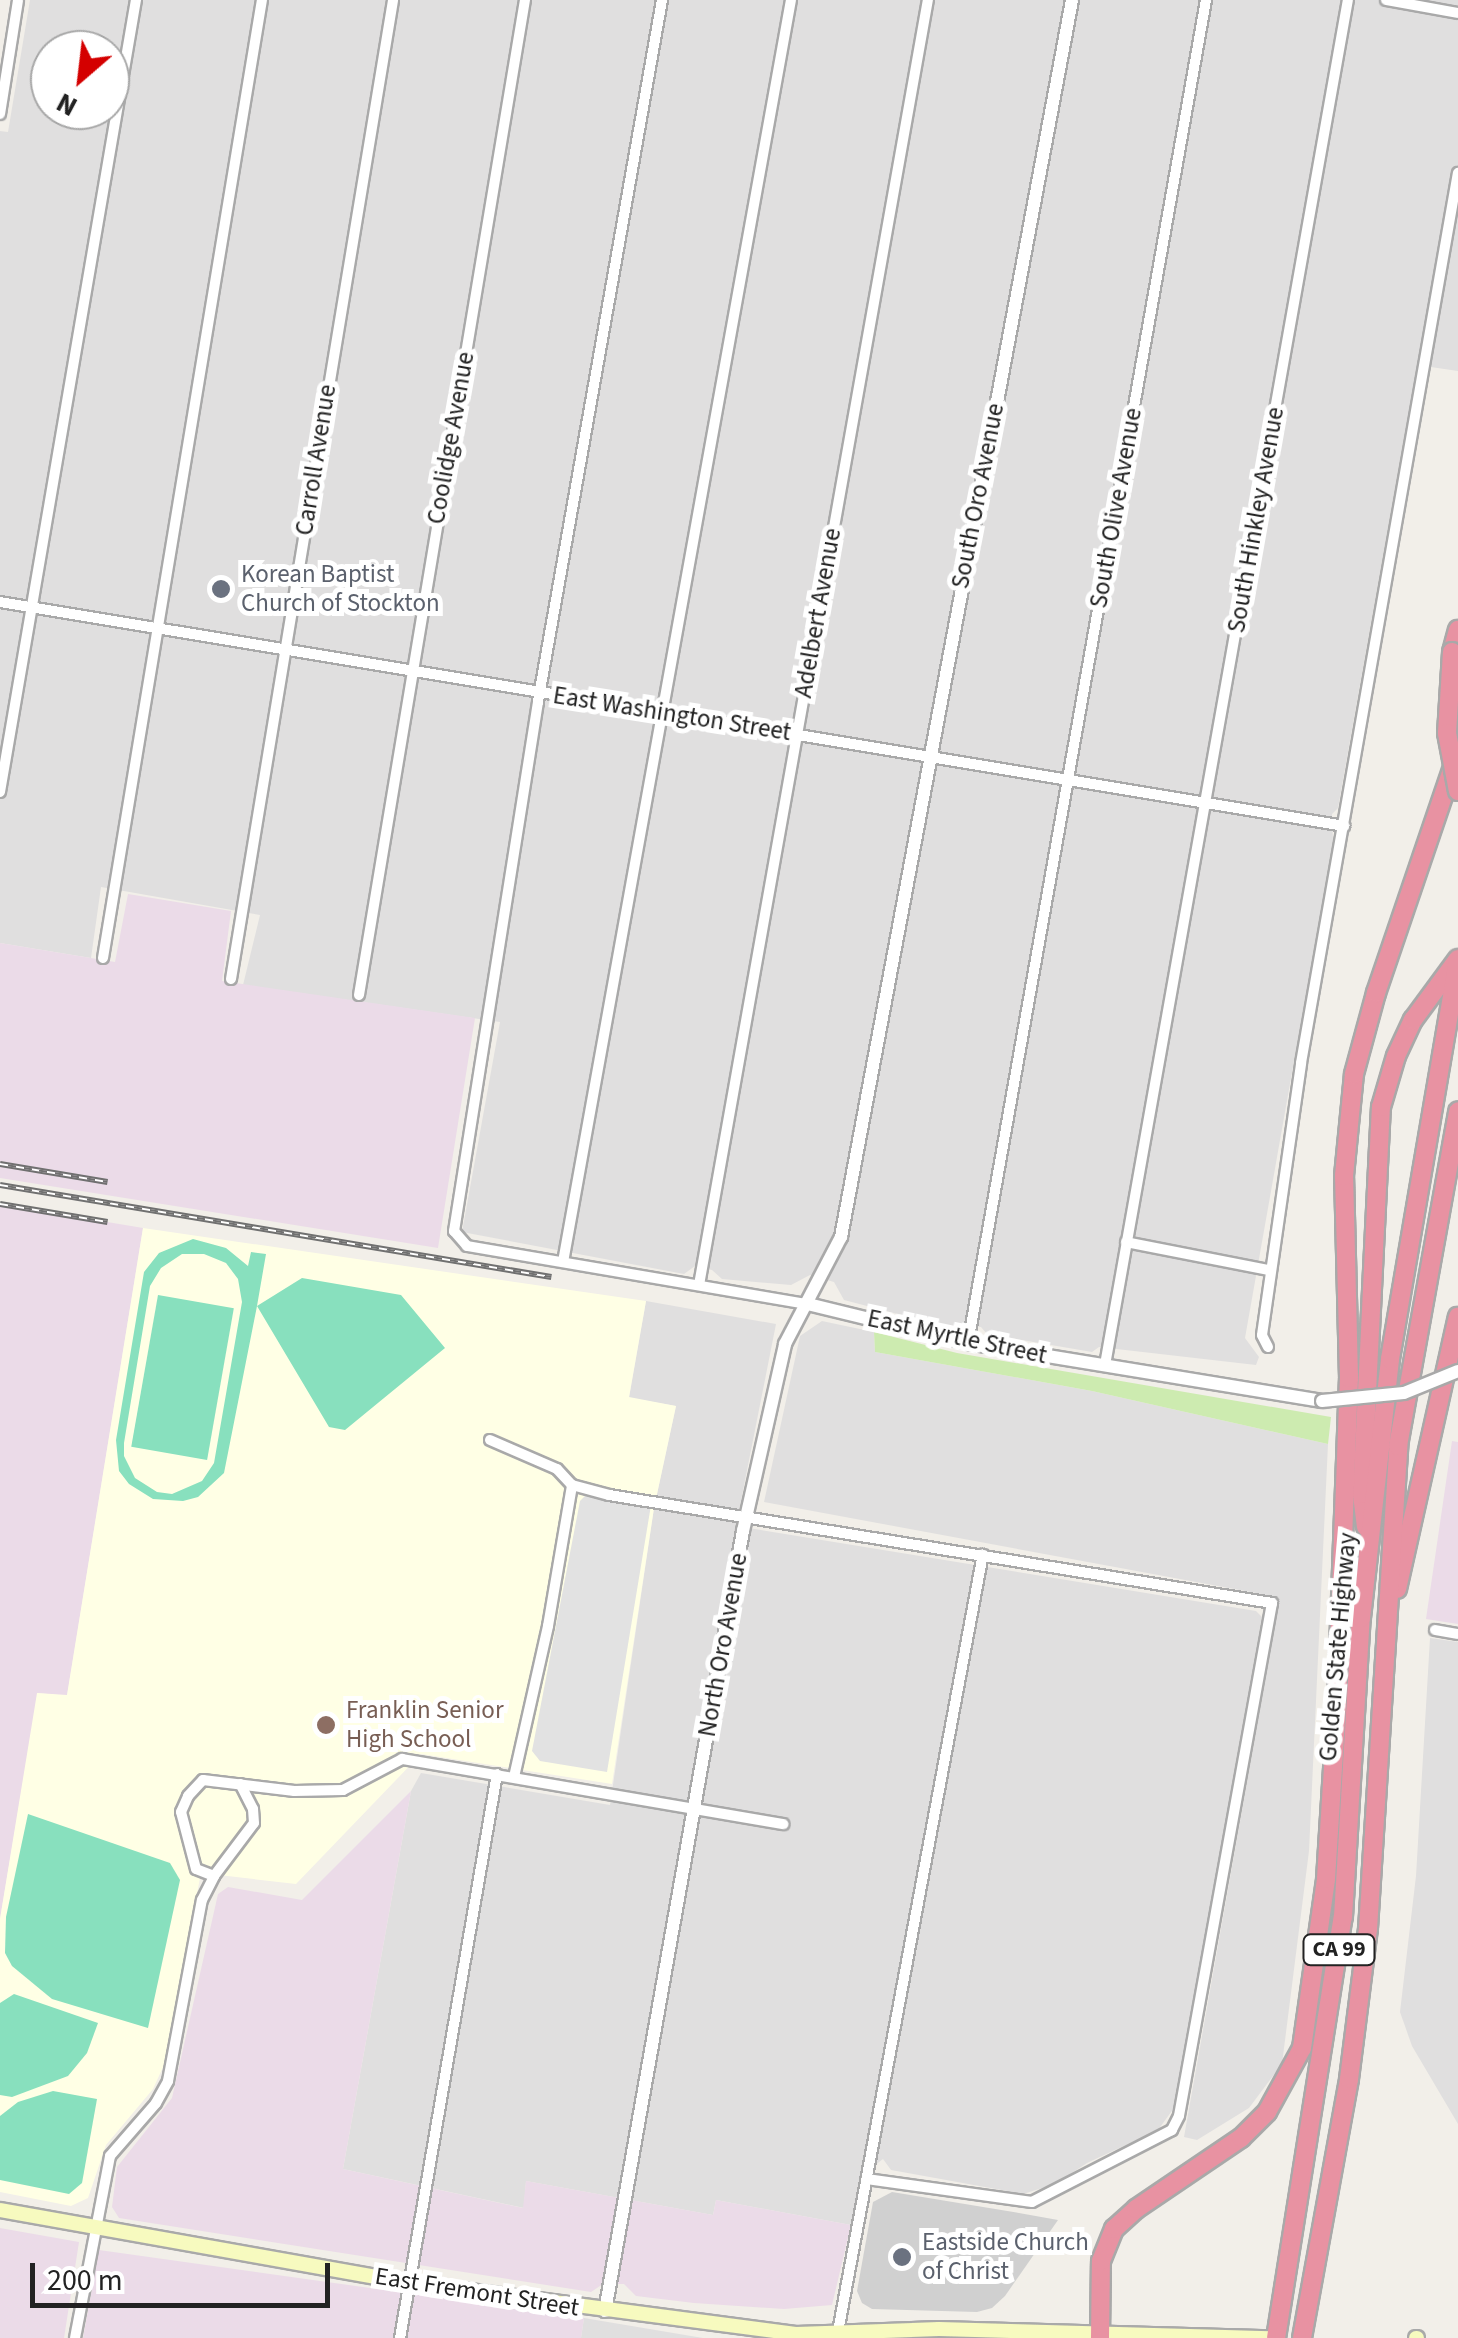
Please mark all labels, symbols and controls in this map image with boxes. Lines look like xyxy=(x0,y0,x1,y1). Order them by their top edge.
north arrow xyxy=(30,30,130,130)
text: N xyxy=(49,83,84,127)
street label: Coolidge Avenue xyxy=(421,349,481,527)
street label: Carroll Avenue xyxy=(289,382,343,538)
street label: South Oro Avenue xyxy=(945,401,1011,591)
street label: South Hinkley Avenue xyxy=(1221,405,1291,635)
street label: South Olive Avenue xyxy=(1084,406,1148,610)
street label: Adelbert Avenue xyxy=(788,526,848,700)
place label: Korean Baptist Church of Stockton xyxy=(241,560,440,619)
marker: Korean Baptist Church of Stockton xyxy=(210,578,232,600)
street label: East Washington Street xyxy=(551,680,793,748)
street label: East Myrtle Street xyxy=(865,1303,1049,1371)
street label: Golden State Highway xyxy=(1313,1531,1363,1763)
street label: North Oro Avenue xyxy=(692,1551,754,1739)
place label: Franklin Senior High School xyxy=(346,1696,504,1755)
marker: Franklin Senior High School xyxy=(315,1714,337,1736)
road number: CA 99 xyxy=(1302,1933,1376,1967)
place label: Eastside Church of Christ xyxy=(922,2228,1089,2287)
scale bar xyxy=(35,2243,335,2305)
marker: Eastside Church of Christ xyxy=(891,2246,913,2268)
text: 200 m xyxy=(47,2259,123,2302)
street label: East Fremont Street xyxy=(373,2261,581,2323)

